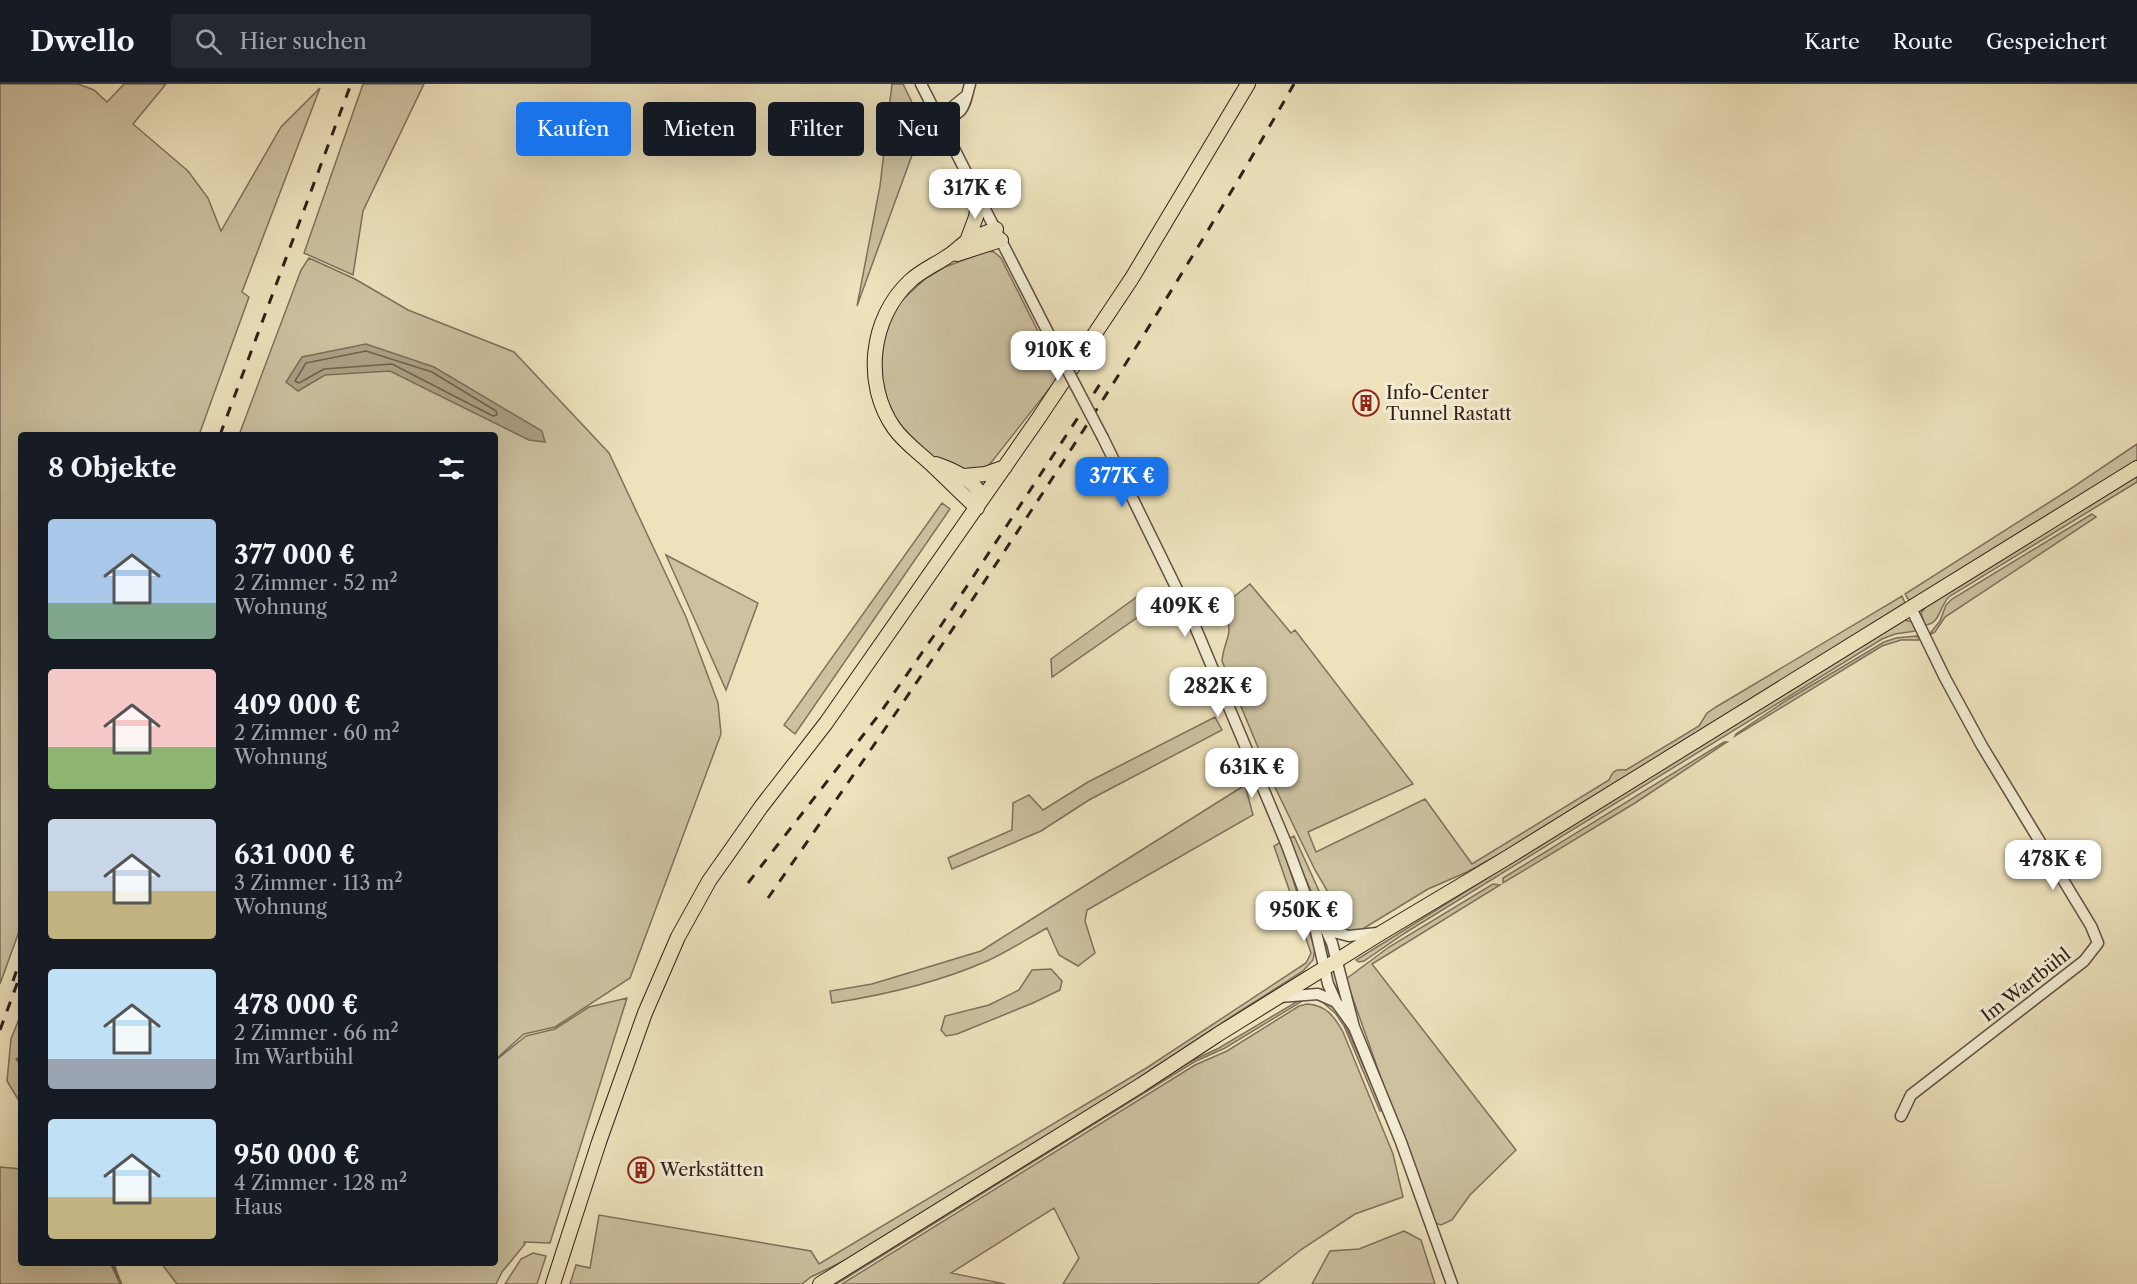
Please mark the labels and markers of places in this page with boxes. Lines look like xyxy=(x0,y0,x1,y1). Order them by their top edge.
pin: 317K € xyxy=(926,169,1024,220)
pin: 910K € xyxy=(1009,331,1107,382)
place label: Info-Center Tunnel Rastatt xyxy=(1386,382,1512,425)
building icon: Info-Center Tunnel Rastatt xyxy=(1351,388,1381,418)
pin: 377K € xyxy=(1073,457,1171,508)
pin: 409K € xyxy=(1136,587,1234,638)
pin: 282K € xyxy=(1169,667,1267,718)
pin: 631K € xyxy=(1203,748,1301,799)
pin: 478K € xyxy=(2004,840,2102,891)
pin: 950K € xyxy=(1255,891,1353,942)
building icon: Werkstätten xyxy=(626,1155,656,1185)
place label: Werkstätten xyxy=(659,1159,764,1181)

